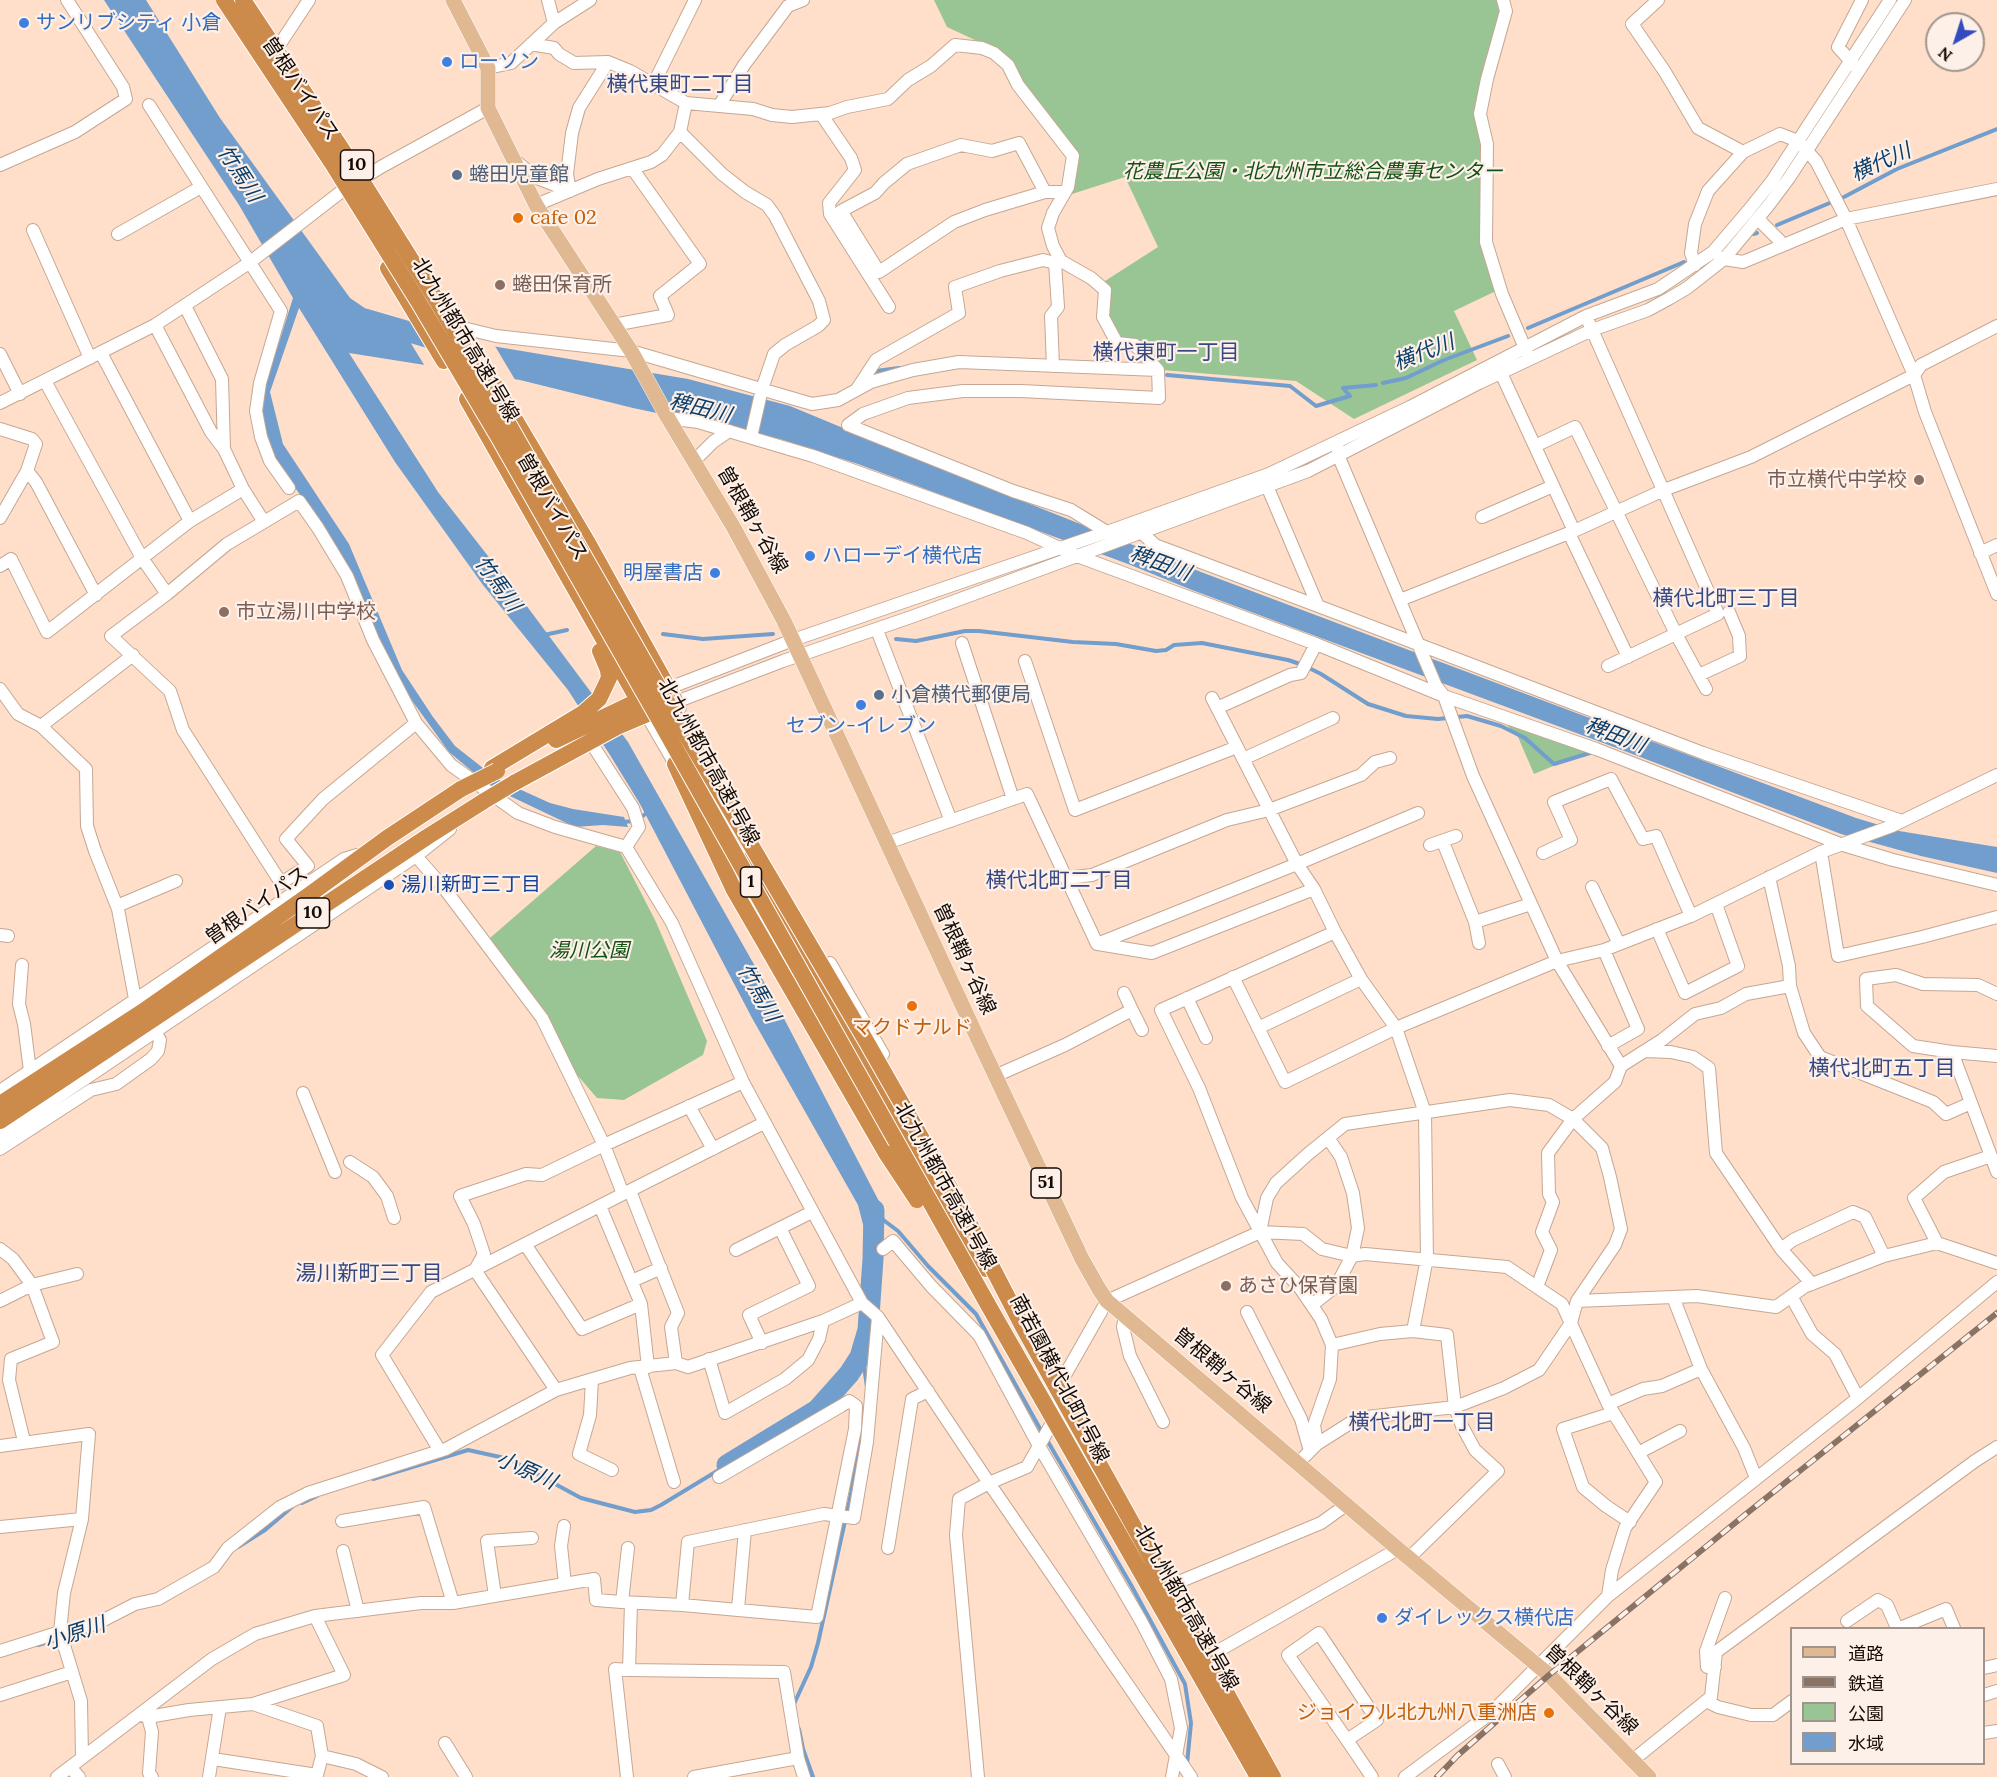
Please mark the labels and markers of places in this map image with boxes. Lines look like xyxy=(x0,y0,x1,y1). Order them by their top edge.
place label: サンリブシティ 小倉 xyxy=(36,11,221,35)
marker: サンリブシティ 小倉 xyxy=(17,16,31,30)
place label: ローソン xyxy=(459,50,539,74)
marker: ローソン xyxy=(440,55,454,69)
place label: 蜷田児童館 xyxy=(469,163,569,187)
marker: 蜷田児童館 xyxy=(450,168,464,182)
place label: cafe 02 xyxy=(530,206,597,230)
marker: cafe 02 xyxy=(511,211,525,225)
place label: 蜷田保育所 xyxy=(512,273,612,297)
marker: 蜷田保育所 xyxy=(493,278,507,292)
place label: 市立横代中学校 xyxy=(1767,468,1907,492)
marker: 市立横代中学校 xyxy=(1912,473,1926,487)
place label: ハローデイ横代店 xyxy=(822,544,982,568)
marker: ハローデイ横代店 xyxy=(803,549,817,563)
place label: 明屋書店 xyxy=(623,561,703,585)
marker: 明屋書店 xyxy=(708,566,722,580)
place label: 市立湯川中学校 xyxy=(236,600,376,624)
marker: 市立湯川中学校 xyxy=(217,605,231,619)
place label: 小倉横代郵便局 xyxy=(891,683,1031,707)
marker: 小倉横代郵便局 xyxy=(872,688,886,702)
marker: セブン-イレブン xyxy=(854,698,868,712)
place label: セブン-イレブン xyxy=(786,714,936,738)
place label: 湯川新町三丁目 xyxy=(401,873,541,897)
marker: 湯川新町三丁目 xyxy=(382,878,396,892)
marker: マクドナルド xyxy=(905,999,919,1013)
place label: マクドナルド xyxy=(852,1016,972,1040)
place label: あさひ保育園 xyxy=(1238,1274,1358,1298)
marker: あさひ保育園 xyxy=(1219,1279,1233,1293)
place label: ダイレックス横代店 xyxy=(1394,1606,1574,1630)
marker: ダイレックス横代店 xyxy=(1375,1611,1389,1625)
place label: ジョイフル北九州八重洲店 xyxy=(1297,1701,1537,1725)
marker: ジョイフル北九州八重洲店 xyxy=(1542,1706,1556,1720)

